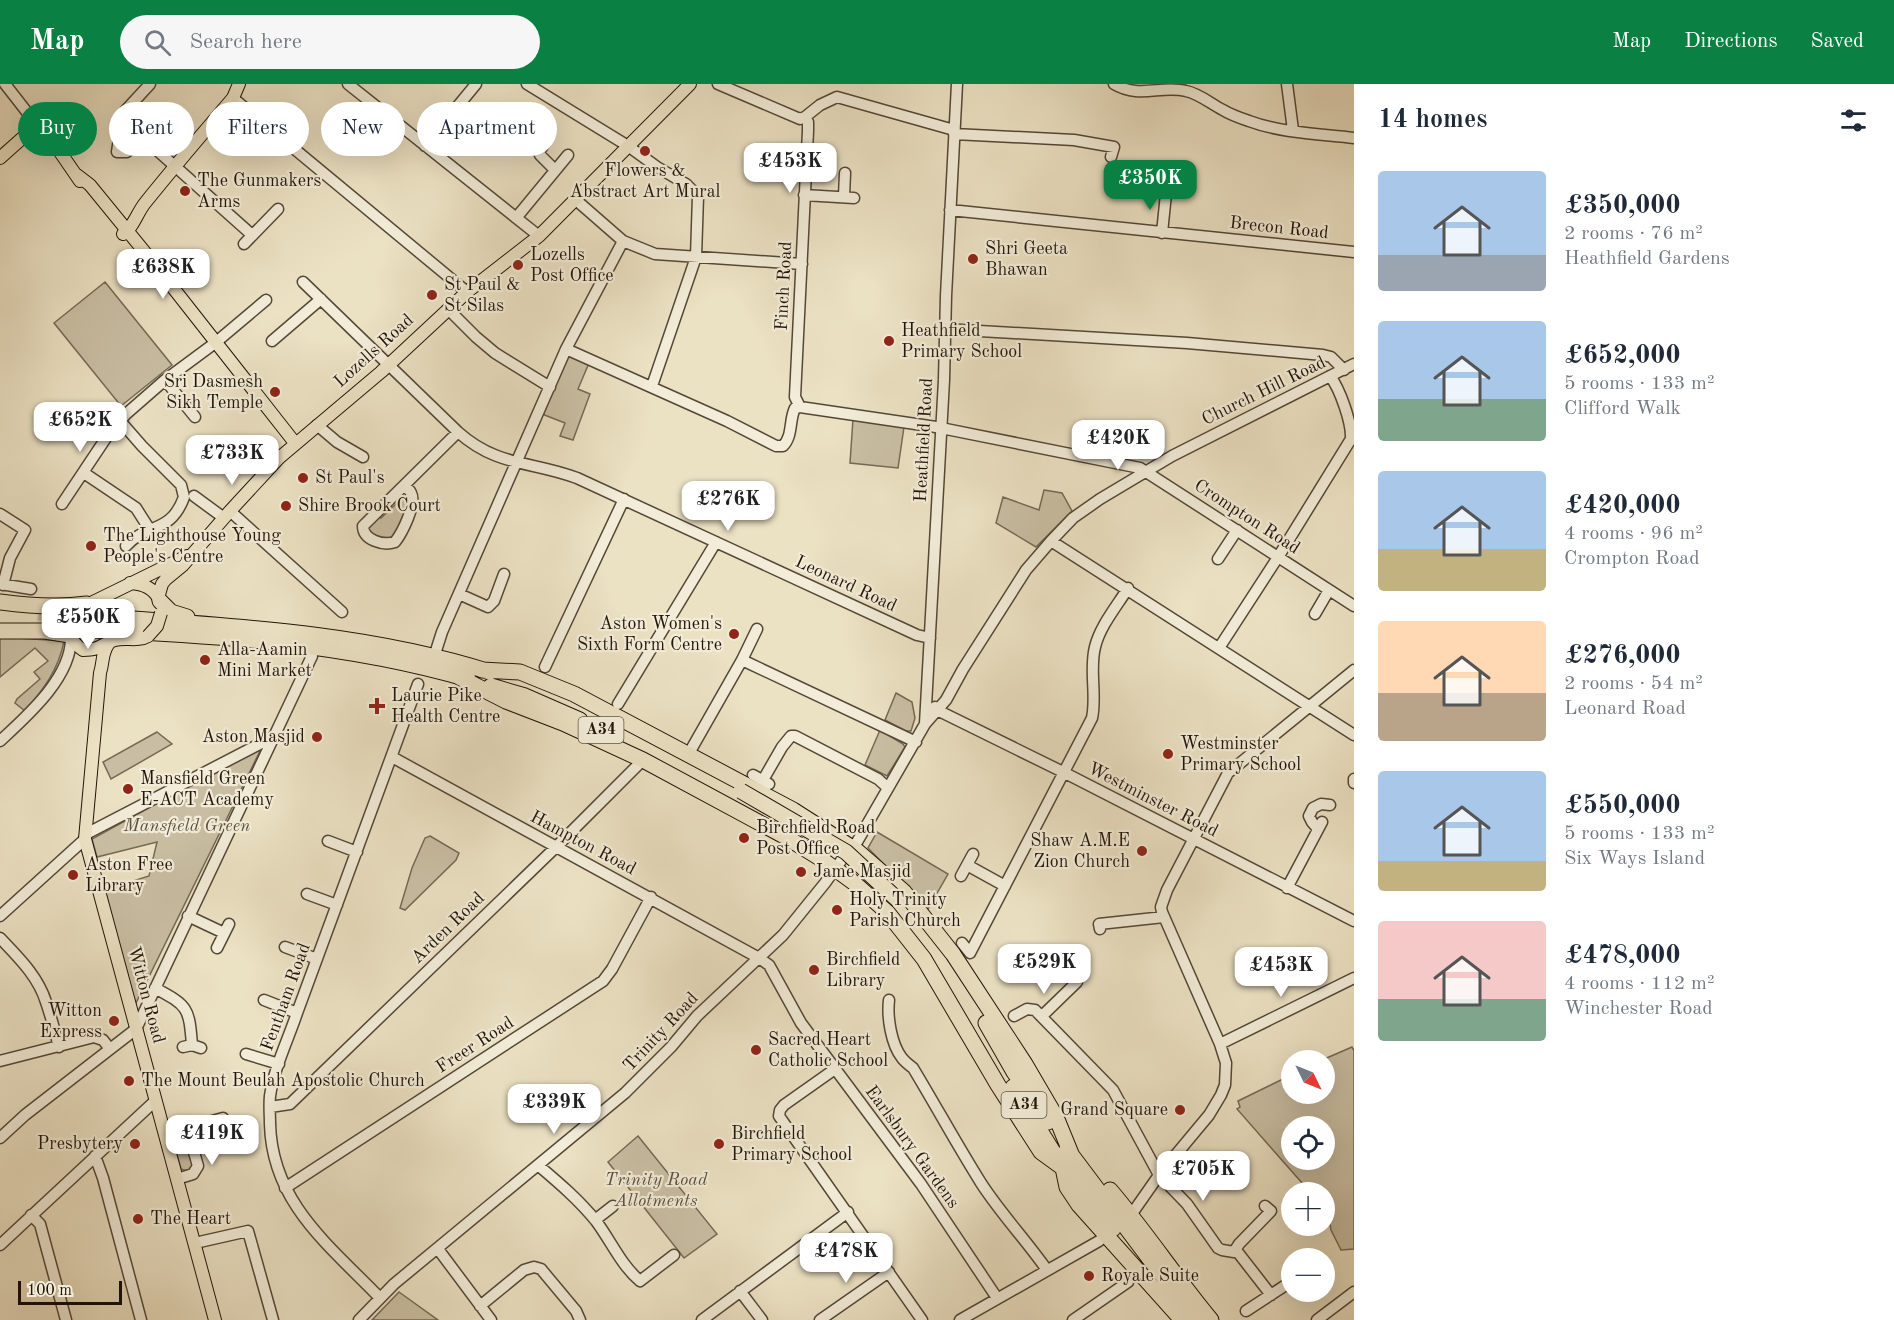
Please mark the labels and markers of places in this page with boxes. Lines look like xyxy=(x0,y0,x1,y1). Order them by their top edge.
pin: £453K xyxy=(748,143,832,194)
marker: Flowers & Abstract Art Mural xyxy=(638,144,652,158)
pin: £350K xyxy=(1108,160,1192,211)
place label: Flowers & Abstract Art Mural xyxy=(570,162,721,201)
place label: The Gunmakers Arms xyxy=(197,172,321,211)
marker: The Gunmakers Arms xyxy=(178,184,192,198)
place label: Shri Geeta Bhawan xyxy=(985,240,1068,279)
place label: Lozells Post Office xyxy=(530,246,614,285)
pin: £638K xyxy=(121,249,205,300)
marker: Shri Geeta Bhawan xyxy=(966,252,980,266)
marker: Lozells Post Office xyxy=(511,258,525,272)
place label: St Paul & St Silas xyxy=(444,276,521,315)
marker: St Paul & St Silas xyxy=(425,288,439,302)
place label: Heathfield Primary School xyxy=(901,322,1022,361)
marker: Heathfield Primary School xyxy=(882,334,896,348)
place label: Sri Dasmesh Sikh Temple xyxy=(164,373,263,412)
marker: Sri Dasmesh Sikh Temple xyxy=(268,385,282,399)
pin: £652K xyxy=(38,402,122,453)
pin: £420K xyxy=(1076,420,1160,471)
pin: £733K xyxy=(190,435,274,486)
place label: St Paul's xyxy=(315,469,385,487)
marker: St Paul's xyxy=(296,471,310,485)
pin: £276K xyxy=(686,481,770,532)
place label: Shire Brook Court xyxy=(298,497,441,515)
marker: Shire Brook Court xyxy=(279,499,293,513)
place label: The Lighthouse Young People's Centre xyxy=(103,527,281,566)
marker: The Lighthouse Young People's Centre xyxy=(84,539,98,553)
pin: £550K xyxy=(46,599,130,650)
place label: Aston Women's Sixth Form Centre xyxy=(577,615,722,654)
marker: Aston Women's Sixth Form Centre xyxy=(727,627,741,641)
place label: Alla-Aamin Mini Market xyxy=(217,641,312,680)
marker: Alla-Aamin Mini Market xyxy=(198,653,212,667)
place label: Laurie Pike Health Centre xyxy=(391,687,500,726)
marker: Laurie Pike Health Centre xyxy=(368,697,386,715)
place label: Aston Masjid xyxy=(202,728,305,746)
marker: Aston Masjid xyxy=(310,730,324,744)
place label: Westminster Primary School xyxy=(1180,735,1301,774)
marker: Westminster Primary School xyxy=(1161,747,1175,761)
place label: Mansfield Green E-ACT Academy xyxy=(140,770,274,809)
marker: Mansfield Green E-ACT Academy xyxy=(121,782,135,796)
place label: Birchfield Road Post Office xyxy=(756,819,876,858)
marker: Birchfield Road Post Office xyxy=(737,831,751,845)
place label: Shaw A.M.E Zion Church xyxy=(1030,832,1130,871)
marker: Shaw A.M.E Zion Church xyxy=(1135,844,1149,858)
place label: Aston Free Library xyxy=(85,856,173,895)
place label: Jame Masjid xyxy=(813,863,911,881)
marker: Jame Masjid xyxy=(794,865,808,879)
marker: Aston Free Library xyxy=(66,868,80,882)
place label: Holy Trinity Parish Church xyxy=(849,891,961,930)
marker: Holy Trinity Parish Church xyxy=(830,903,844,917)
pin: £529K xyxy=(1002,944,1086,995)
pin: £453K xyxy=(1239,947,1323,998)
place label: Birchfield Library xyxy=(826,951,900,990)
marker: Birchfield Library xyxy=(807,963,821,977)
place label: Witton Express xyxy=(40,1002,102,1041)
marker: Witton Express xyxy=(107,1014,121,1028)
place label: Sacred Heart Catholic School xyxy=(768,1031,888,1070)
marker: Sacred Heart Catholic School xyxy=(749,1043,763,1057)
place label: The Mount Beulah Apostolic Church xyxy=(141,1072,425,1090)
marker: The Mount Beulah Apostolic Church xyxy=(122,1074,136,1088)
pin: £339K xyxy=(512,1084,596,1135)
place label: Grand Square xyxy=(1060,1101,1168,1119)
marker: Grand Square xyxy=(1173,1103,1187,1117)
pin: £419K xyxy=(170,1115,254,1166)
place label: Birchfield Primary School xyxy=(731,1125,852,1164)
place label: Presbytery xyxy=(37,1135,123,1153)
marker: Presbytery xyxy=(128,1137,142,1151)
marker: Birchfield Primary School xyxy=(712,1137,726,1151)
pin: £705K xyxy=(1161,1151,1245,1202)
place label: The Heart xyxy=(150,1210,231,1228)
marker: The Heart xyxy=(131,1212,145,1226)
pin: £478K xyxy=(804,1233,888,1284)
place label: Royale Suite xyxy=(1101,1267,1199,1285)
marker: Royale Suite xyxy=(1082,1269,1096,1283)

